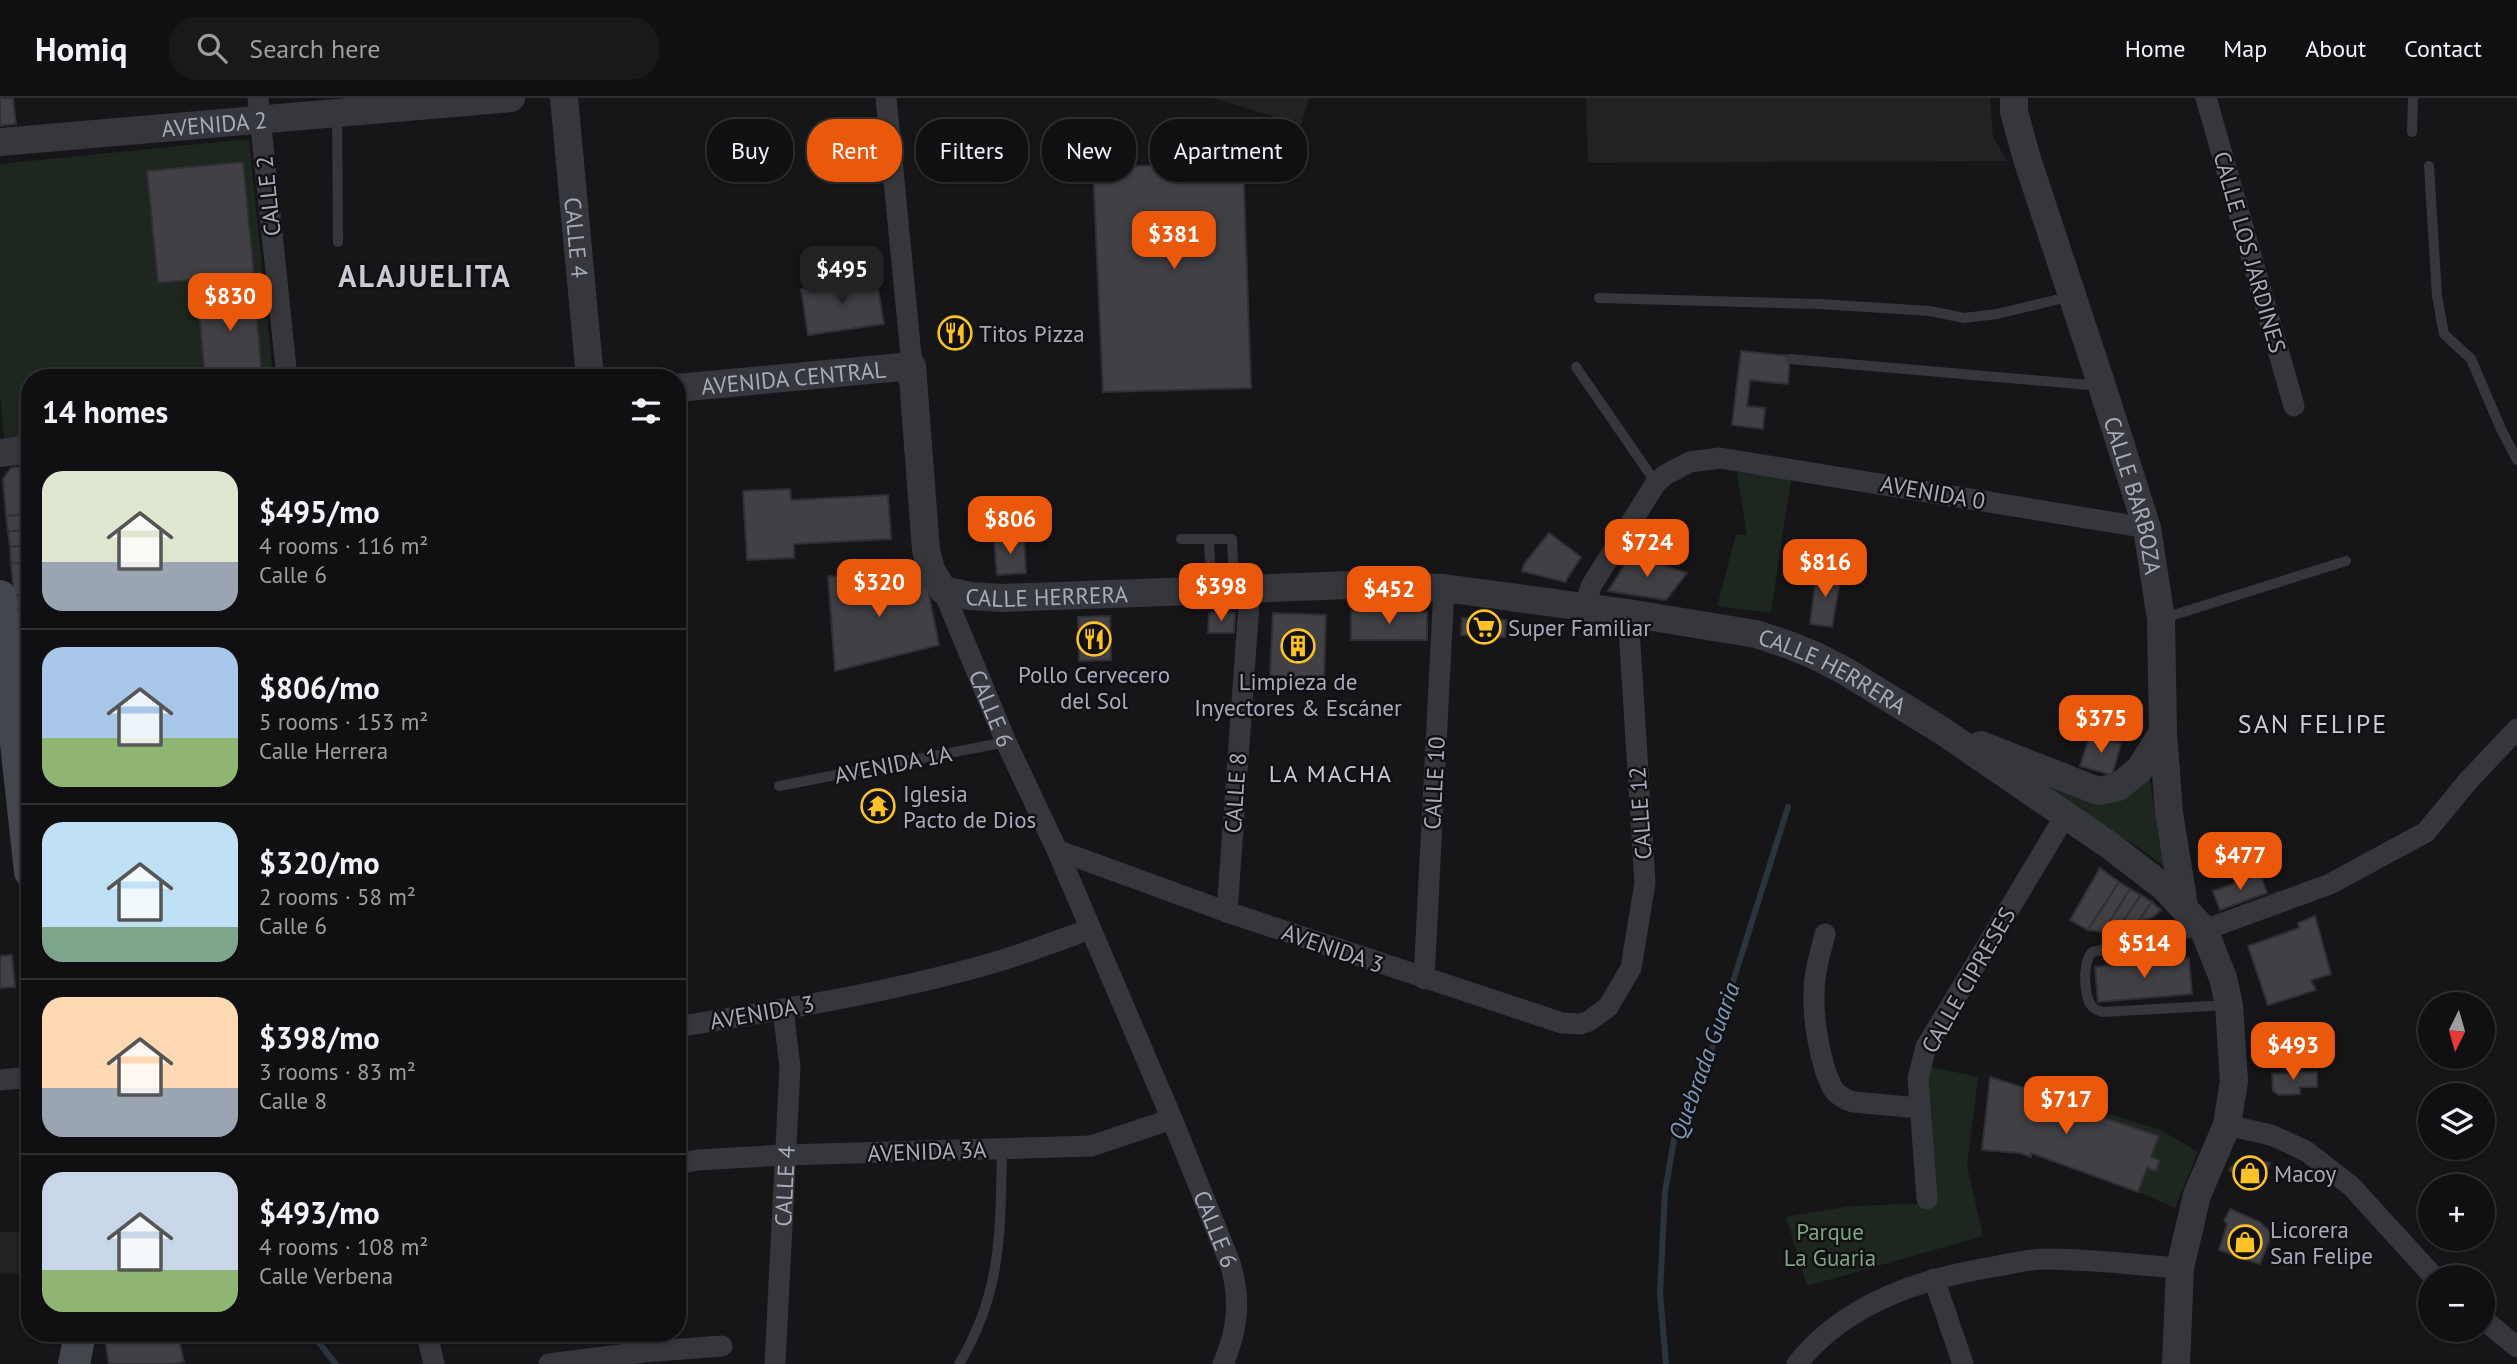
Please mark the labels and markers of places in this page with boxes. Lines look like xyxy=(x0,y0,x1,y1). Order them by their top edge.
pin: $381 xyxy=(1133,212,1215,271)
pin: $495 xyxy=(801,246,883,306)
pin: $830 xyxy=(189,274,271,333)
restaurant icon: Titos Pizza xyxy=(936,314,974,352)
place label: Titos Pizza xyxy=(979,319,1085,348)
pin: $806 xyxy=(969,496,1051,556)
pin: $724 xyxy=(1606,519,1688,579)
pin: $816 xyxy=(1784,540,1866,599)
pin: $320 xyxy=(838,560,920,619)
pin: $398 xyxy=(1180,564,1262,623)
pin: $452 xyxy=(1348,566,1430,626)
supermarket icon: Super Familiar xyxy=(1465,608,1503,646)
place label: Super Familiar xyxy=(1508,613,1651,642)
restaurant icon: Pollo Cervecero del Sol xyxy=(1075,620,1113,658)
building icon: Limpieza de Inyectores & Escáner xyxy=(1279,627,1317,665)
place label: Pollo Cervecero del Sol xyxy=(1018,660,1170,715)
place label: Limpieza de Inyectores & Escáner xyxy=(1194,667,1402,722)
pin: $375 xyxy=(2060,696,2142,755)
place label: Iglesia Pacto de Dios xyxy=(903,779,1036,834)
temple icon: Iglesia Pacto de Dios xyxy=(859,787,897,825)
pin: $477 xyxy=(2199,832,2281,892)
pin: $514 xyxy=(2103,920,2185,980)
pin: $493 xyxy=(2252,1023,2334,1082)
pin: $717 xyxy=(2025,1076,2107,1136)
shop icon: Macoy xyxy=(2231,1154,2269,1192)
place label: Macoy xyxy=(2274,1159,2336,1188)
place label: Licorera San Felipe xyxy=(2270,1215,2373,1270)
shop icon: Licorera San Felipe xyxy=(2226,1223,2264,1261)

